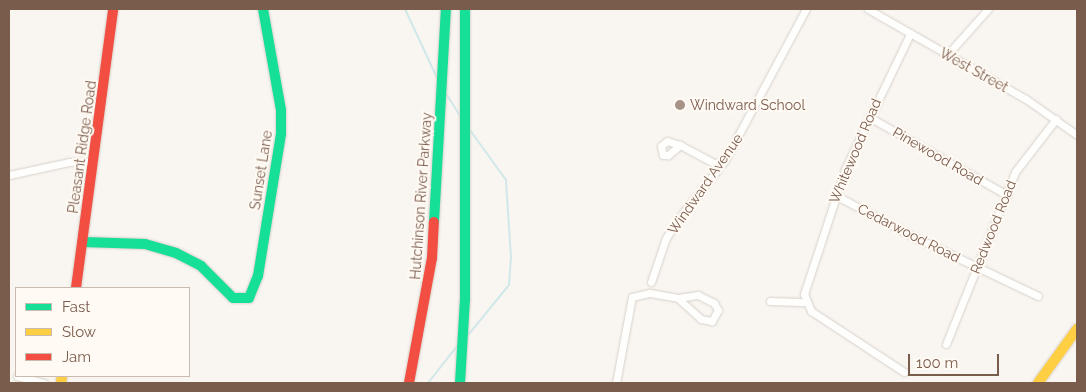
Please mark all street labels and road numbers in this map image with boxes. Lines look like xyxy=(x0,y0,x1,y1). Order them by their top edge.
street label: West Street xyxy=(937,44,1011,96)
street label: Pleasant Ridge Road xyxy=(64,80,100,214)
street label: Whitewood Road xyxy=(825,96,885,206)
street label: Hutchinson River Parkway xyxy=(407,112,435,280)
street label: Pinewood Road xyxy=(890,123,986,189)
street label: Sunset Lane xyxy=(246,129,276,211)
street label: Windward Avenue xyxy=(664,130,746,238)
street label: Redwood Road xyxy=(967,178,1019,276)
street label: Cedarwood Road xyxy=(855,200,963,266)

